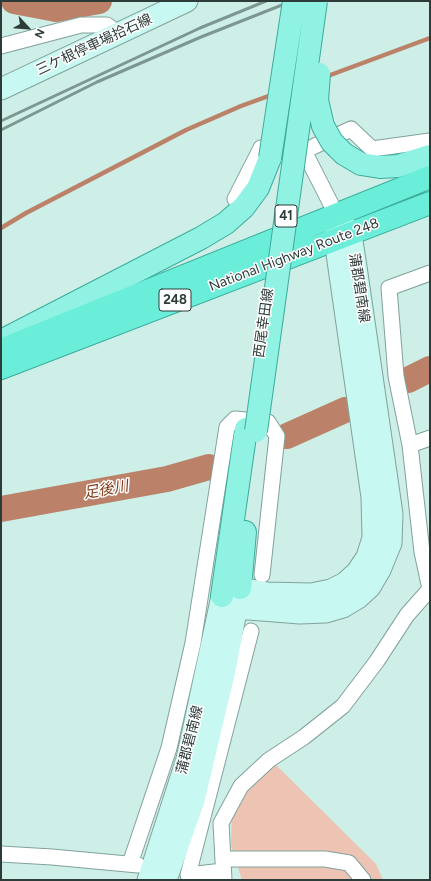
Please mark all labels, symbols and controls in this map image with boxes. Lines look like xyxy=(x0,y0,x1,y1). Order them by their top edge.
north arrow xyxy=(8,8,48,48)
street label: 三ケ根停車場拾石線 xyxy=(33,11,155,79)
text: N xyxy=(32,27,47,40)
road number: 41 xyxy=(275,205,297,227)
street label: National Highway Route 248 xyxy=(207,215,381,295)
street label: 蒲郡碧南線 xyxy=(345,252,373,324)
street label: 西尾幸田線 xyxy=(251,287,277,359)
road number: 248 xyxy=(159,289,191,311)
water label: 足後川 xyxy=(82,477,130,503)
street label: 蒲郡碧南線 xyxy=(173,704,207,776)

